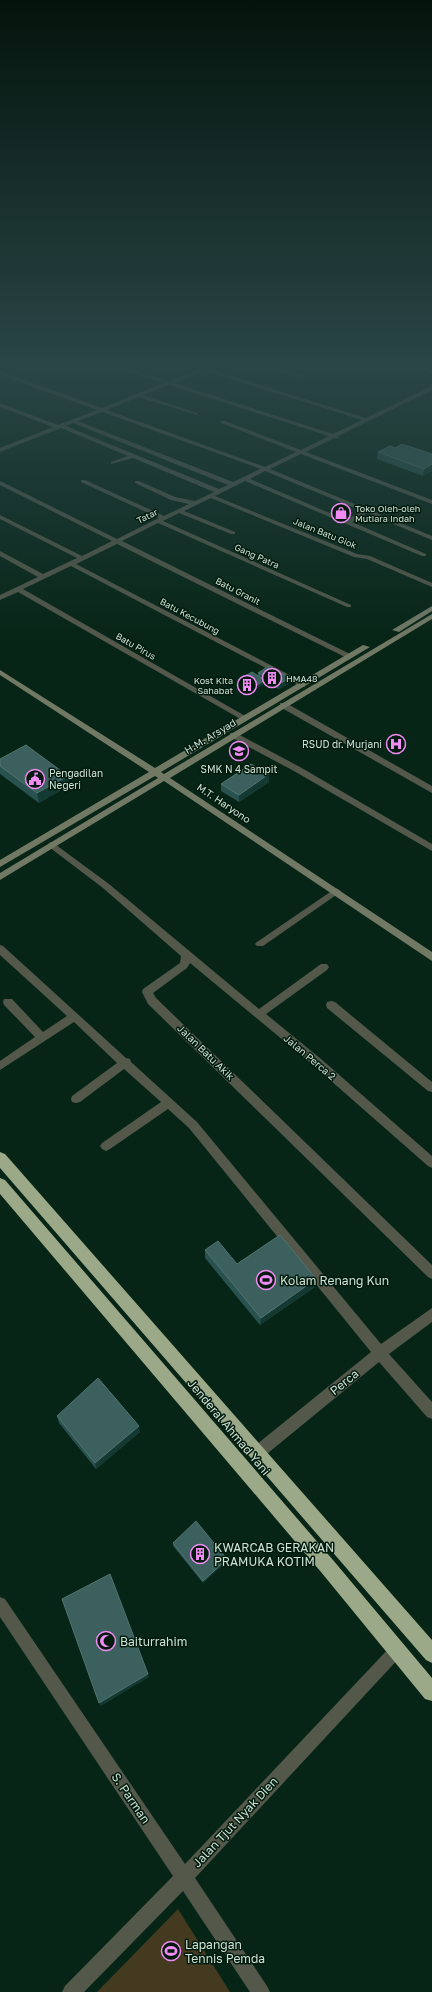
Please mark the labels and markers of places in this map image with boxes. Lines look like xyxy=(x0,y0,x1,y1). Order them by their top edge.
shop icon: Toko Oleh-oleh Mutiara Indah xyxy=(330,502,352,524)
place label: Toko Oleh-oleh Mutiara Indah xyxy=(355,503,420,524)
building icon: HMA48 xyxy=(261,667,283,689)
place label: HMA48 xyxy=(286,673,318,684)
building icon: Kost Kita Sahabat xyxy=(236,674,258,696)
place label: Kost Kita Sahabat xyxy=(194,675,233,696)
hospital icon: RSUD dr. Murjani xyxy=(385,733,407,755)
place label: RSUD dr. Murjani xyxy=(302,738,382,750)
school or university icon: SMK N 4 Sampit xyxy=(228,740,250,762)
place label: SMK N 4 Sampit xyxy=(201,763,277,775)
place label: Pengadilan Negeri xyxy=(49,767,103,791)
public building icon: Pengadilan Negeri xyxy=(24,768,46,790)
sports icon: Kolam Renang Kun xyxy=(255,1269,277,1291)
place label: Kolam Renang Kun xyxy=(280,1273,389,1288)
place label: KWARCAB GERAKAN PRAMUKA KOTIM xyxy=(214,1540,334,1569)
building icon: KWARCAB GERAKAN PRAMUKA KOTIM xyxy=(189,1543,211,1565)
mosque icon: Baiturrahim xyxy=(95,1630,117,1652)
place label: Baiturrahim xyxy=(120,1634,187,1649)
place label: Lapangan Tennis Pemda xyxy=(185,1937,265,1966)
sports icon: Lapangan Tennis Pemda xyxy=(160,1940,182,1962)

